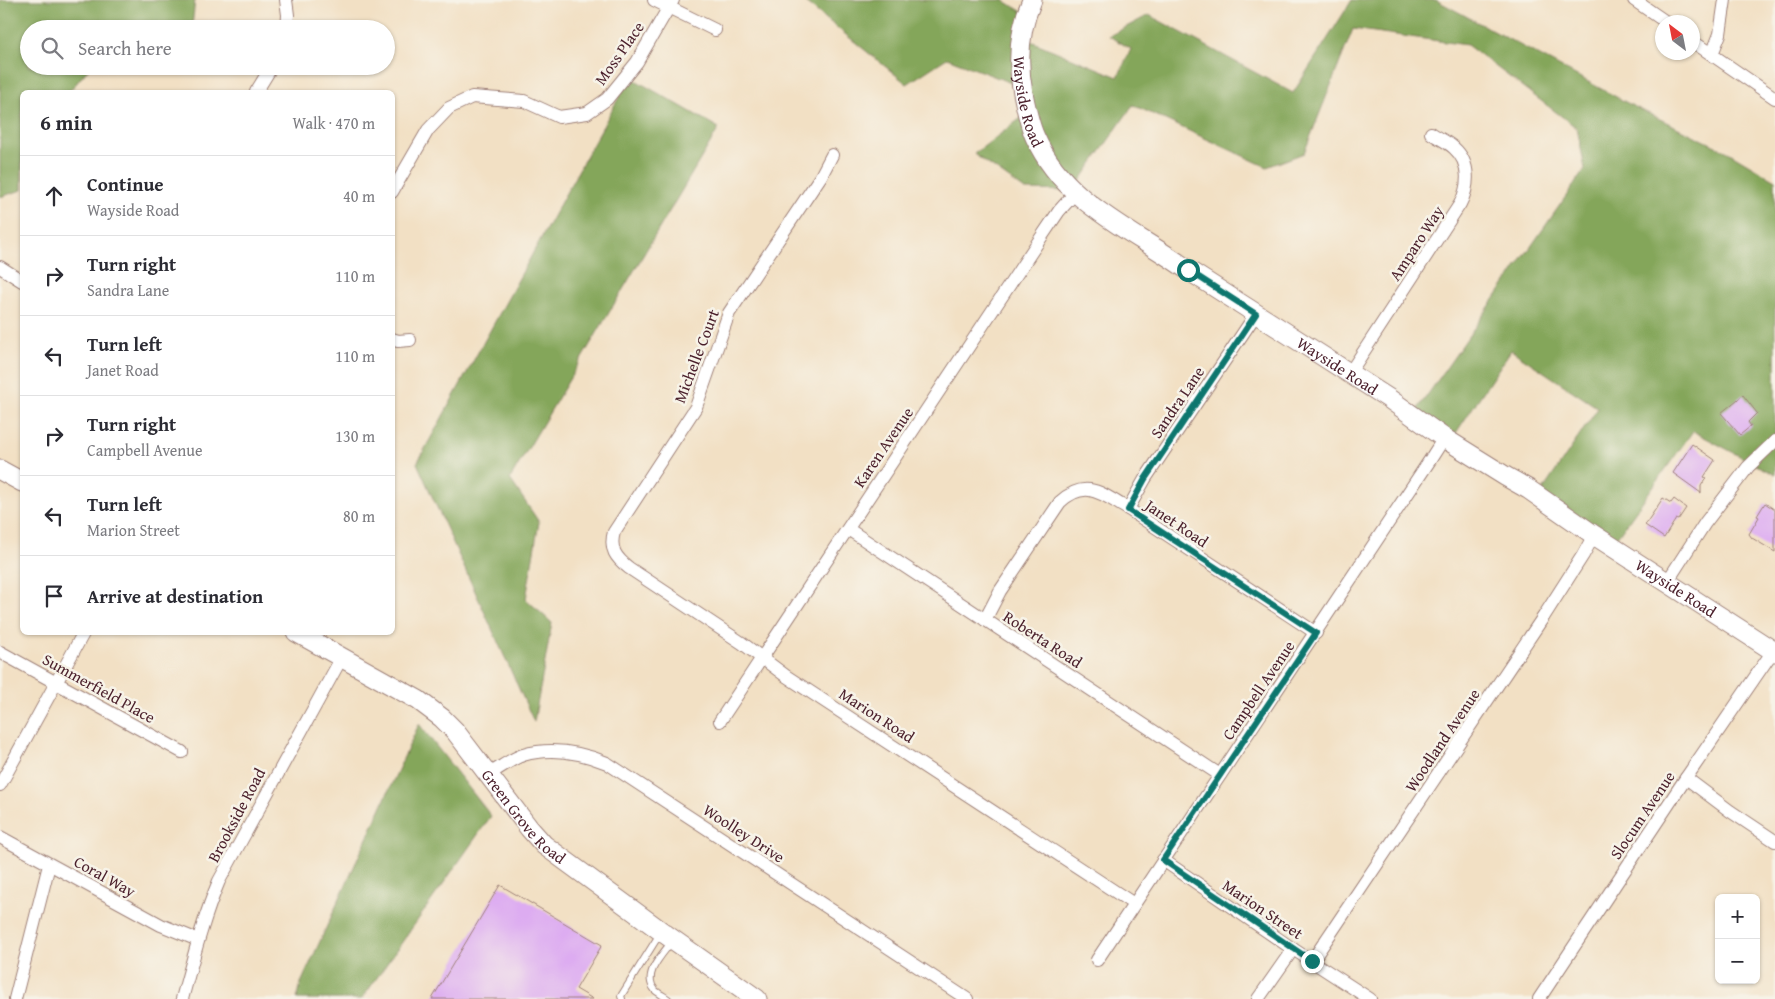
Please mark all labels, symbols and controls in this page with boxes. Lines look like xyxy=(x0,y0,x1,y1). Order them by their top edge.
north arrow xyxy=(1655,15,1700,60)
street label: Moss Place xyxy=(588,16,650,90)
search box xyxy=(20,20,395,75)
icon: search xyxy=(38,34,66,62)
text: Search here xyxy=(78,34,172,62)
street label: Wayside Road xyxy=(1008,56,1050,151)
text: 6 min xyxy=(40,107,92,138)
text: Walk · 470 m xyxy=(292,111,375,135)
text: Continue xyxy=(87,170,164,198)
icon: ahead xyxy=(40,182,68,210)
text: 40 m xyxy=(343,184,375,208)
text: Wayside Road xyxy=(87,198,179,222)
street label: Amparo Way xyxy=(1383,201,1449,285)
text: Turn right xyxy=(87,250,176,278)
route start xyxy=(1177,259,1200,282)
icon: right xyxy=(40,262,68,290)
text: 110 m xyxy=(335,264,375,288)
text: Sandra Lane xyxy=(87,278,169,302)
street label: Michelle Court xyxy=(667,305,725,406)
text: Turn left xyxy=(87,330,162,358)
street label: Wayside Road xyxy=(1292,331,1383,401)
icon: left xyxy=(40,342,68,370)
text: 110 m xyxy=(335,344,375,368)
text: Janet Road xyxy=(87,358,159,382)
street label: Sandra Lane xyxy=(1144,361,1210,443)
street label: Karen Avenue xyxy=(847,402,919,492)
text: Turn right xyxy=(87,410,176,438)
icon: right xyxy=(40,422,68,450)
text: 130 m xyxy=(335,424,375,448)
text: Campbell Avenue xyxy=(87,438,202,462)
text: Turn left xyxy=(87,490,162,518)
street label: Janet Road xyxy=(1139,492,1214,553)
icon: left xyxy=(40,502,68,530)
text: 80 m xyxy=(343,504,375,528)
text: Marion Street xyxy=(87,518,180,542)
street label: Wayside Road xyxy=(1631,553,1722,623)
icon: arrive xyxy=(40,582,68,610)
text: Arrive at destination xyxy=(87,582,263,610)
street label: Roberta Road xyxy=(999,604,1088,674)
street label: Campbell Avenue xyxy=(1216,635,1300,745)
street label: Summerfield Place xyxy=(38,647,160,729)
street label: Marion Road xyxy=(834,682,920,749)
street label: Woodland Avenue xyxy=(1398,684,1486,796)
street label: Brookside Road xyxy=(201,763,271,866)
street label: Green Grove Road xyxy=(476,764,571,870)
street label: Slocum Avenue xyxy=(1604,766,1680,864)
street label: Woolley Drive xyxy=(698,798,790,868)
street label: Coral Way xyxy=(70,849,140,903)
street label: Marion Street xyxy=(1218,873,1309,945)
map controls xyxy=(1715,894,1760,984)
button: + xyxy=(1715,894,1760,939)
button: − xyxy=(1715,939,1760,984)
route end xyxy=(1301,950,1324,973)

